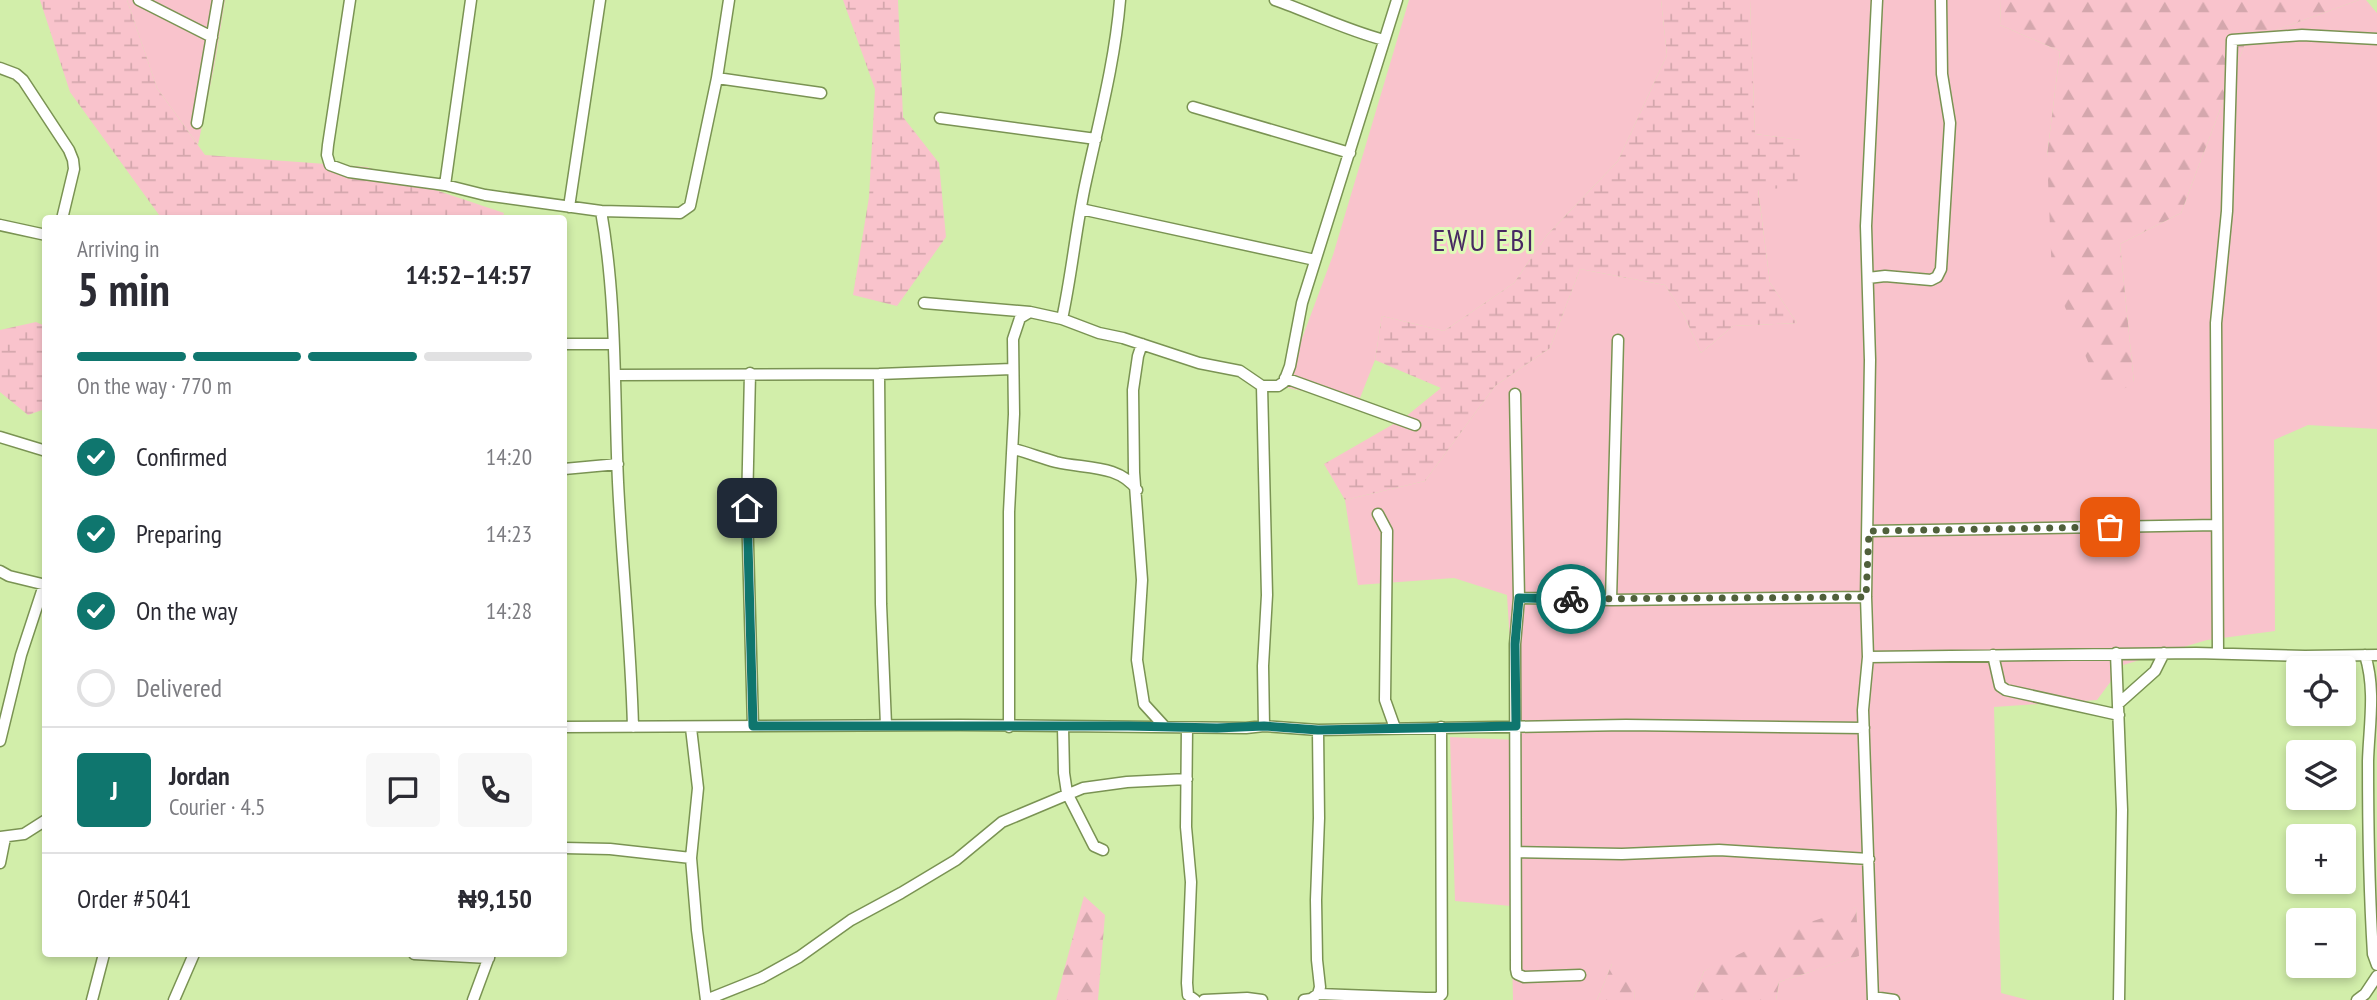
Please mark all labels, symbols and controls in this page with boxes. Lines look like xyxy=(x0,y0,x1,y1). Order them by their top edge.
district label: EWU EBI xyxy=(1432,220,1536,259)
text: Arriving in xyxy=(77,234,159,263)
text: 14:52–14:57 xyxy=(405,258,532,291)
text: 5 min xyxy=(77,259,170,319)
text: On the way · 770 m xyxy=(77,371,232,400)
icon: check xyxy=(77,438,115,476)
text: Confirmed xyxy=(136,440,227,473)
text: 14:20 xyxy=(486,442,532,471)
pin xyxy=(717,478,777,538)
icon: home xyxy=(728,489,766,527)
pin xyxy=(2080,497,2140,557)
icon: bag xyxy=(2091,508,2129,546)
icon: check xyxy=(77,515,115,553)
text: Preparing xyxy=(136,517,222,550)
text: 14:23 xyxy=(486,519,532,548)
courier xyxy=(1536,564,1606,634)
icon: bike xyxy=(1552,580,1590,618)
icon: check xyxy=(77,592,115,630)
text: On the way xyxy=(136,594,238,627)
text: 14:28 xyxy=(486,596,532,625)
map controls xyxy=(2286,656,2356,978)
button: locate xyxy=(2286,656,2356,726)
text: Delivered xyxy=(136,671,222,704)
button: layers xyxy=(2286,740,2356,810)
button: chat xyxy=(366,753,440,827)
button: phone xyxy=(458,753,532,827)
text: Jordan xyxy=(169,759,230,792)
text: J xyxy=(110,774,118,807)
text: Courier · 4.5 xyxy=(169,792,265,821)
button: + xyxy=(2286,824,2356,894)
text: Order #5041 xyxy=(77,882,192,915)
text: ₦9,150 xyxy=(458,882,532,915)
button: − xyxy=(2286,908,2356,978)

